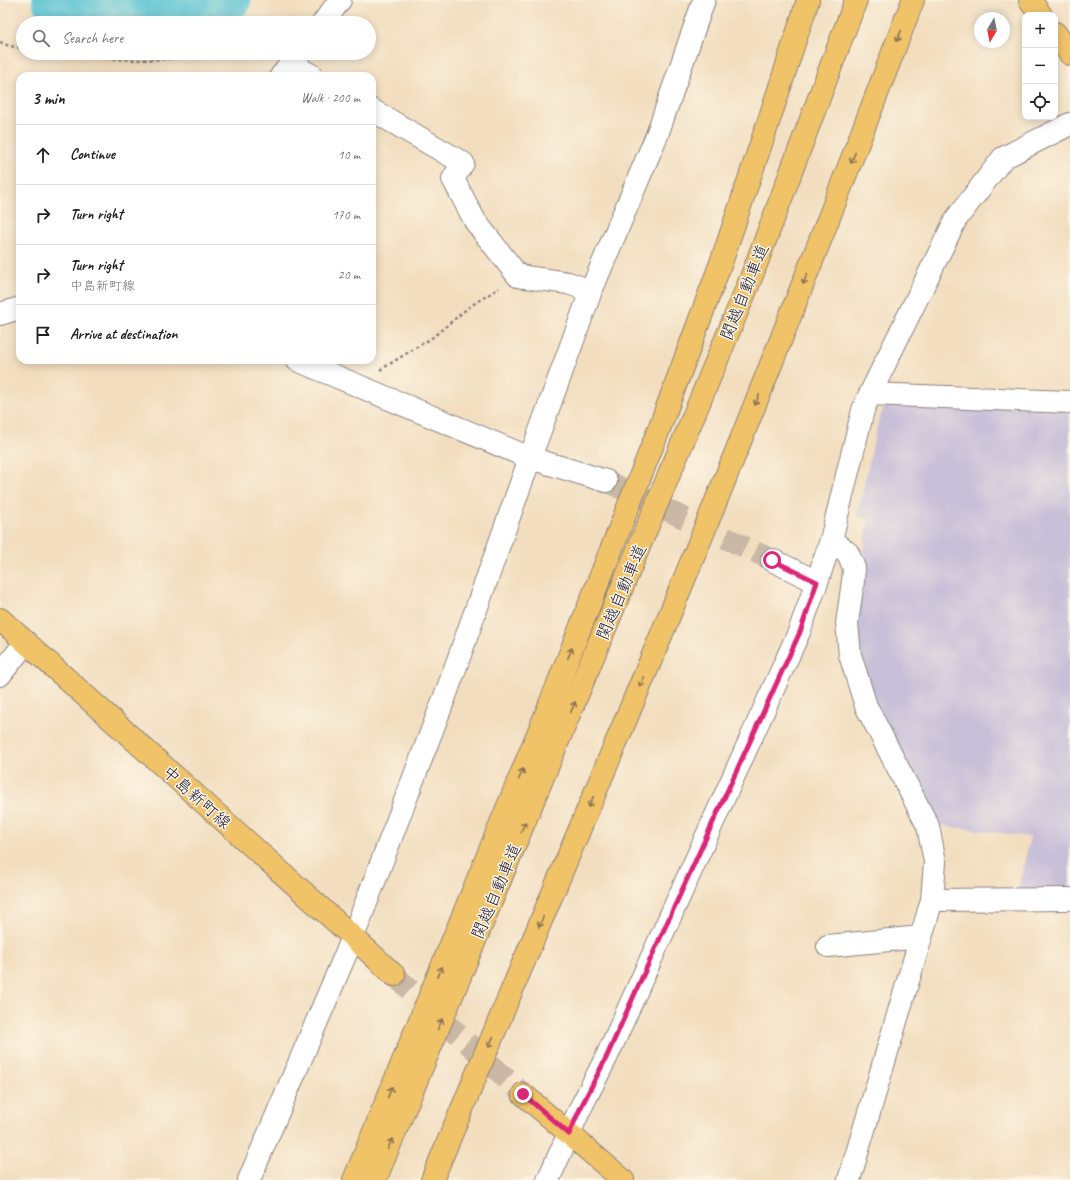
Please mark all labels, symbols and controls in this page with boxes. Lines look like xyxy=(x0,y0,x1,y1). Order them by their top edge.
north arrow xyxy=(974,12,1010,48)
map controls xyxy=(1022,12,1058,120)
button: + xyxy=(1022,12,1058,48)
search box xyxy=(16,16,376,60)
icon: search xyxy=(30,27,52,49)
text: Search here xyxy=(62,29,123,48)
one-way arrow xyxy=(895,30,903,42)
button: − xyxy=(1022,48,1058,84)
button: locate xyxy=(1022,84,1058,120)
text: 3 min xyxy=(32,88,65,109)
text: Walk · 200 m xyxy=(301,90,360,106)
icon: ahead xyxy=(32,144,54,166)
text: Continue xyxy=(70,145,115,164)
text: 10 m xyxy=(338,147,360,163)
one-way arrow xyxy=(848,151,856,163)
icon: right xyxy=(32,204,54,226)
text: Turn right xyxy=(70,205,123,224)
text: 170 m xyxy=(332,207,360,223)
street label: 関越自動車道 xyxy=(716,241,773,343)
text: Turn right xyxy=(70,256,123,275)
icon: right xyxy=(32,264,54,286)
text: 20 m xyxy=(338,267,360,283)
one-way arrow xyxy=(800,272,808,284)
text: 中島新町線 xyxy=(70,278,135,294)
icon: arrive xyxy=(32,324,54,346)
text: Arrive at destination xyxy=(70,325,177,344)
one-way arrow xyxy=(752,393,760,405)
street label: 関越自動車道 xyxy=(592,541,651,643)
route start xyxy=(763,551,781,569)
one-way arrow xyxy=(566,648,574,660)
one-way arrow xyxy=(637,676,645,688)
one-way arrow xyxy=(570,701,577,713)
street label: 中島新町線 xyxy=(158,761,235,834)
one-way arrow xyxy=(518,768,525,780)
one-way arrow xyxy=(587,796,595,808)
one-way arrow xyxy=(519,821,527,833)
street label: 関越自動車道 xyxy=(467,840,526,942)
one-way arrow xyxy=(537,916,544,928)
one-way arrow xyxy=(436,966,444,978)
one-way arrow xyxy=(437,1019,445,1031)
one-way arrow xyxy=(486,1035,494,1047)
route end xyxy=(514,1085,532,1103)
one-way arrow xyxy=(387,1087,394,1099)
one-way arrow xyxy=(387,1138,394,1150)

